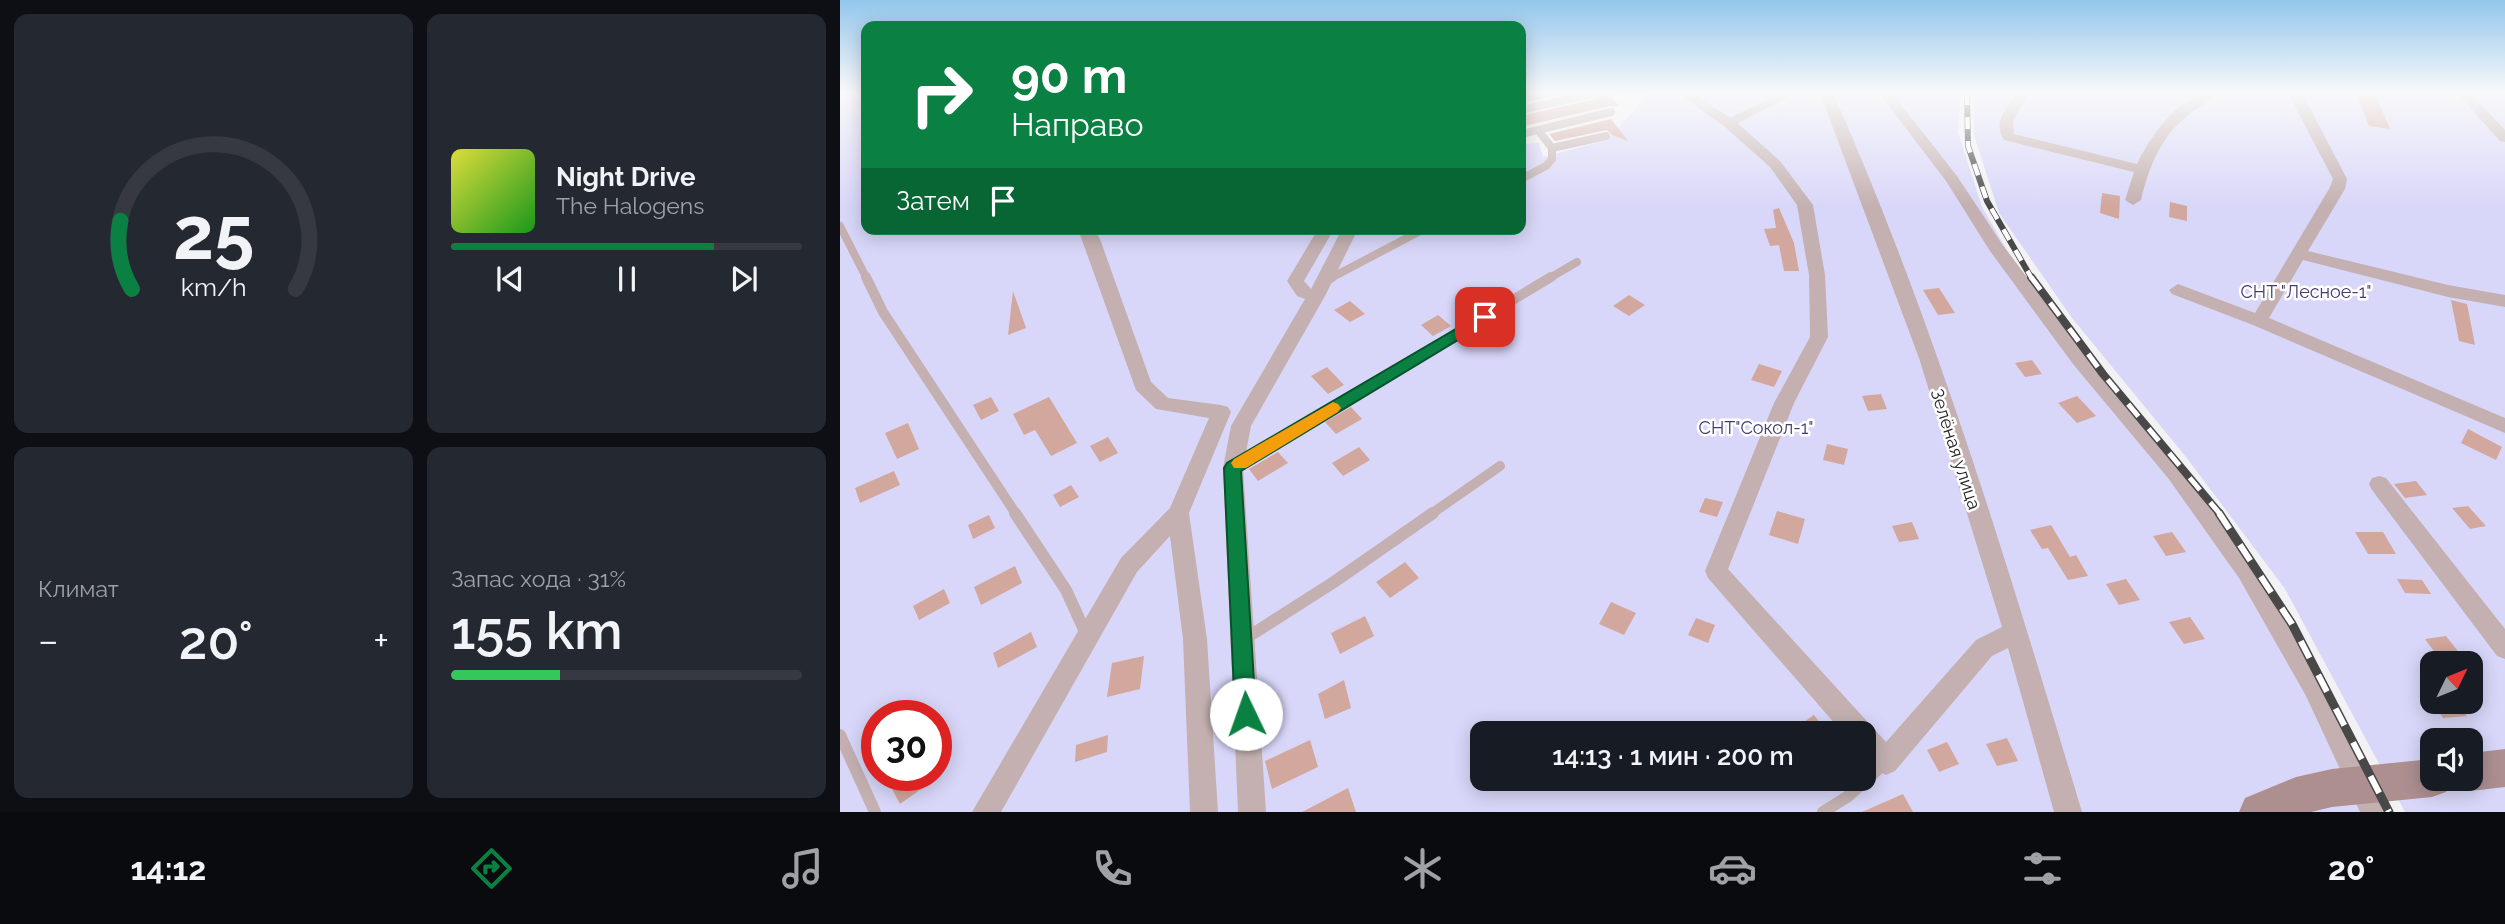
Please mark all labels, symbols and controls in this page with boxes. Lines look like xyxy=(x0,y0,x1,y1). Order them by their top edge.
text: 90 m xyxy=(1011,47,1127,104)
icon: right xyxy=(896,49,987,140)
text: Направо xyxy=(1011,106,1143,143)
text: Night Drive xyxy=(556,162,695,192)
icon: arrive xyxy=(984,182,1022,220)
text: Затем xyxy=(896,186,970,216)
text: 25 xyxy=(173,192,254,277)
text: The Halogens xyxy=(556,192,704,219)
icon: previous xyxy=(491,260,529,298)
icon: pause xyxy=(608,260,646,298)
icon: next xyxy=(725,260,763,298)
text: km/h xyxy=(181,272,246,302)
park label: СНТ "Лесное-1" xyxy=(2241,281,2371,302)
pin xyxy=(1455,287,1515,347)
icon: arrive xyxy=(1466,298,1504,336)
street label: Зелёная улица xyxy=(1927,386,1985,512)
park label: СНТ"Сокол-1" xyxy=(1699,417,1813,438)
text: Запас хода · 31% xyxy=(451,565,626,592)
text: Климат xyxy=(38,575,119,602)
text: 155 km xyxy=(451,600,622,661)
text: 20° xyxy=(179,610,253,671)
text: − xyxy=(38,618,58,663)
text: + xyxy=(373,618,389,663)
north arrow xyxy=(2420,651,2483,714)
map controls xyxy=(2420,651,2483,791)
position arrow xyxy=(1209,677,1283,751)
speed limit sign: 30 xyxy=(861,700,952,791)
button: sound xyxy=(2420,728,2483,791)
text: 14:13 · 1 мин · 200 m xyxy=(1552,741,1794,771)
icon: directions xyxy=(467,844,516,893)
icon: music xyxy=(778,844,827,893)
icon: phone xyxy=(1088,844,1137,893)
icon: climate xyxy=(1398,844,1447,893)
icon: car xyxy=(1708,844,1757,893)
icon: filters xyxy=(2018,844,2067,893)
text: 14:12 xyxy=(131,850,206,887)
text: 20° xyxy=(2328,850,2374,887)

